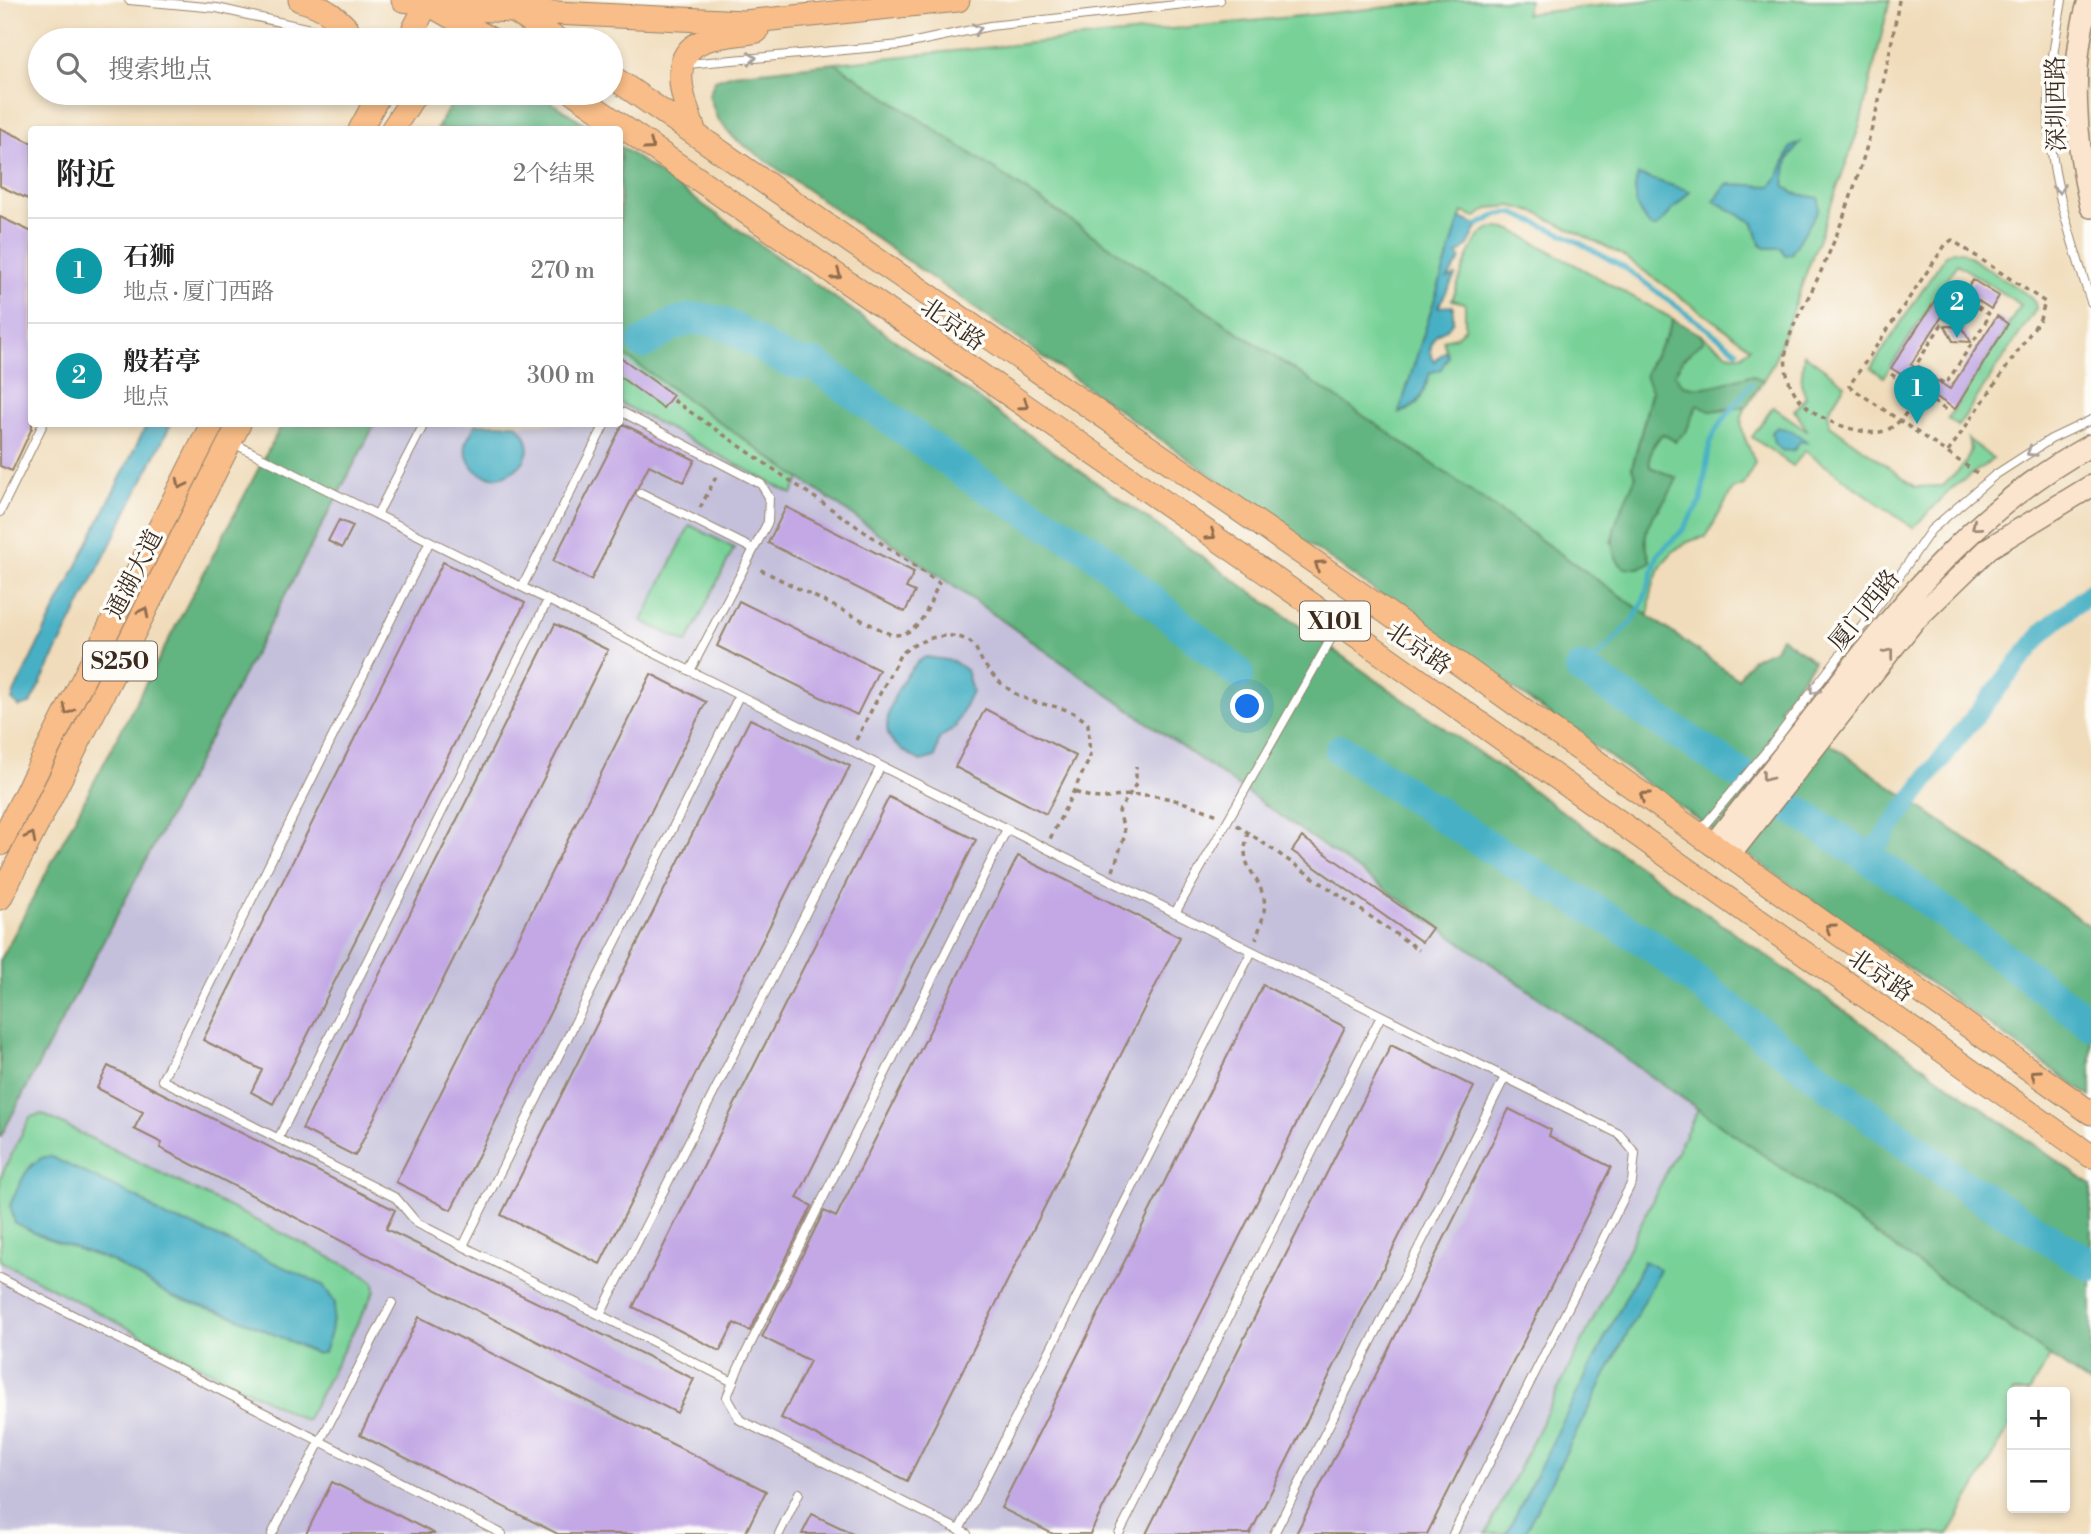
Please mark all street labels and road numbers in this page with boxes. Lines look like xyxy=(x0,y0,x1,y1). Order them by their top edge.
street label: 深圳西路 xyxy=(2041,56,2073,152)
street label: 北京路 xyxy=(914,292,991,358)
street label: 通湖大道 xyxy=(100,525,170,624)
street label: 厦门西路 xyxy=(1823,564,1907,657)
road number: X101 xyxy=(1300,601,1370,640)
street label: 北京路 xyxy=(1380,616,1457,682)
road number: S250 xyxy=(83,642,157,680)
street label: 北京路 xyxy=(1842,943,1919,1009)

